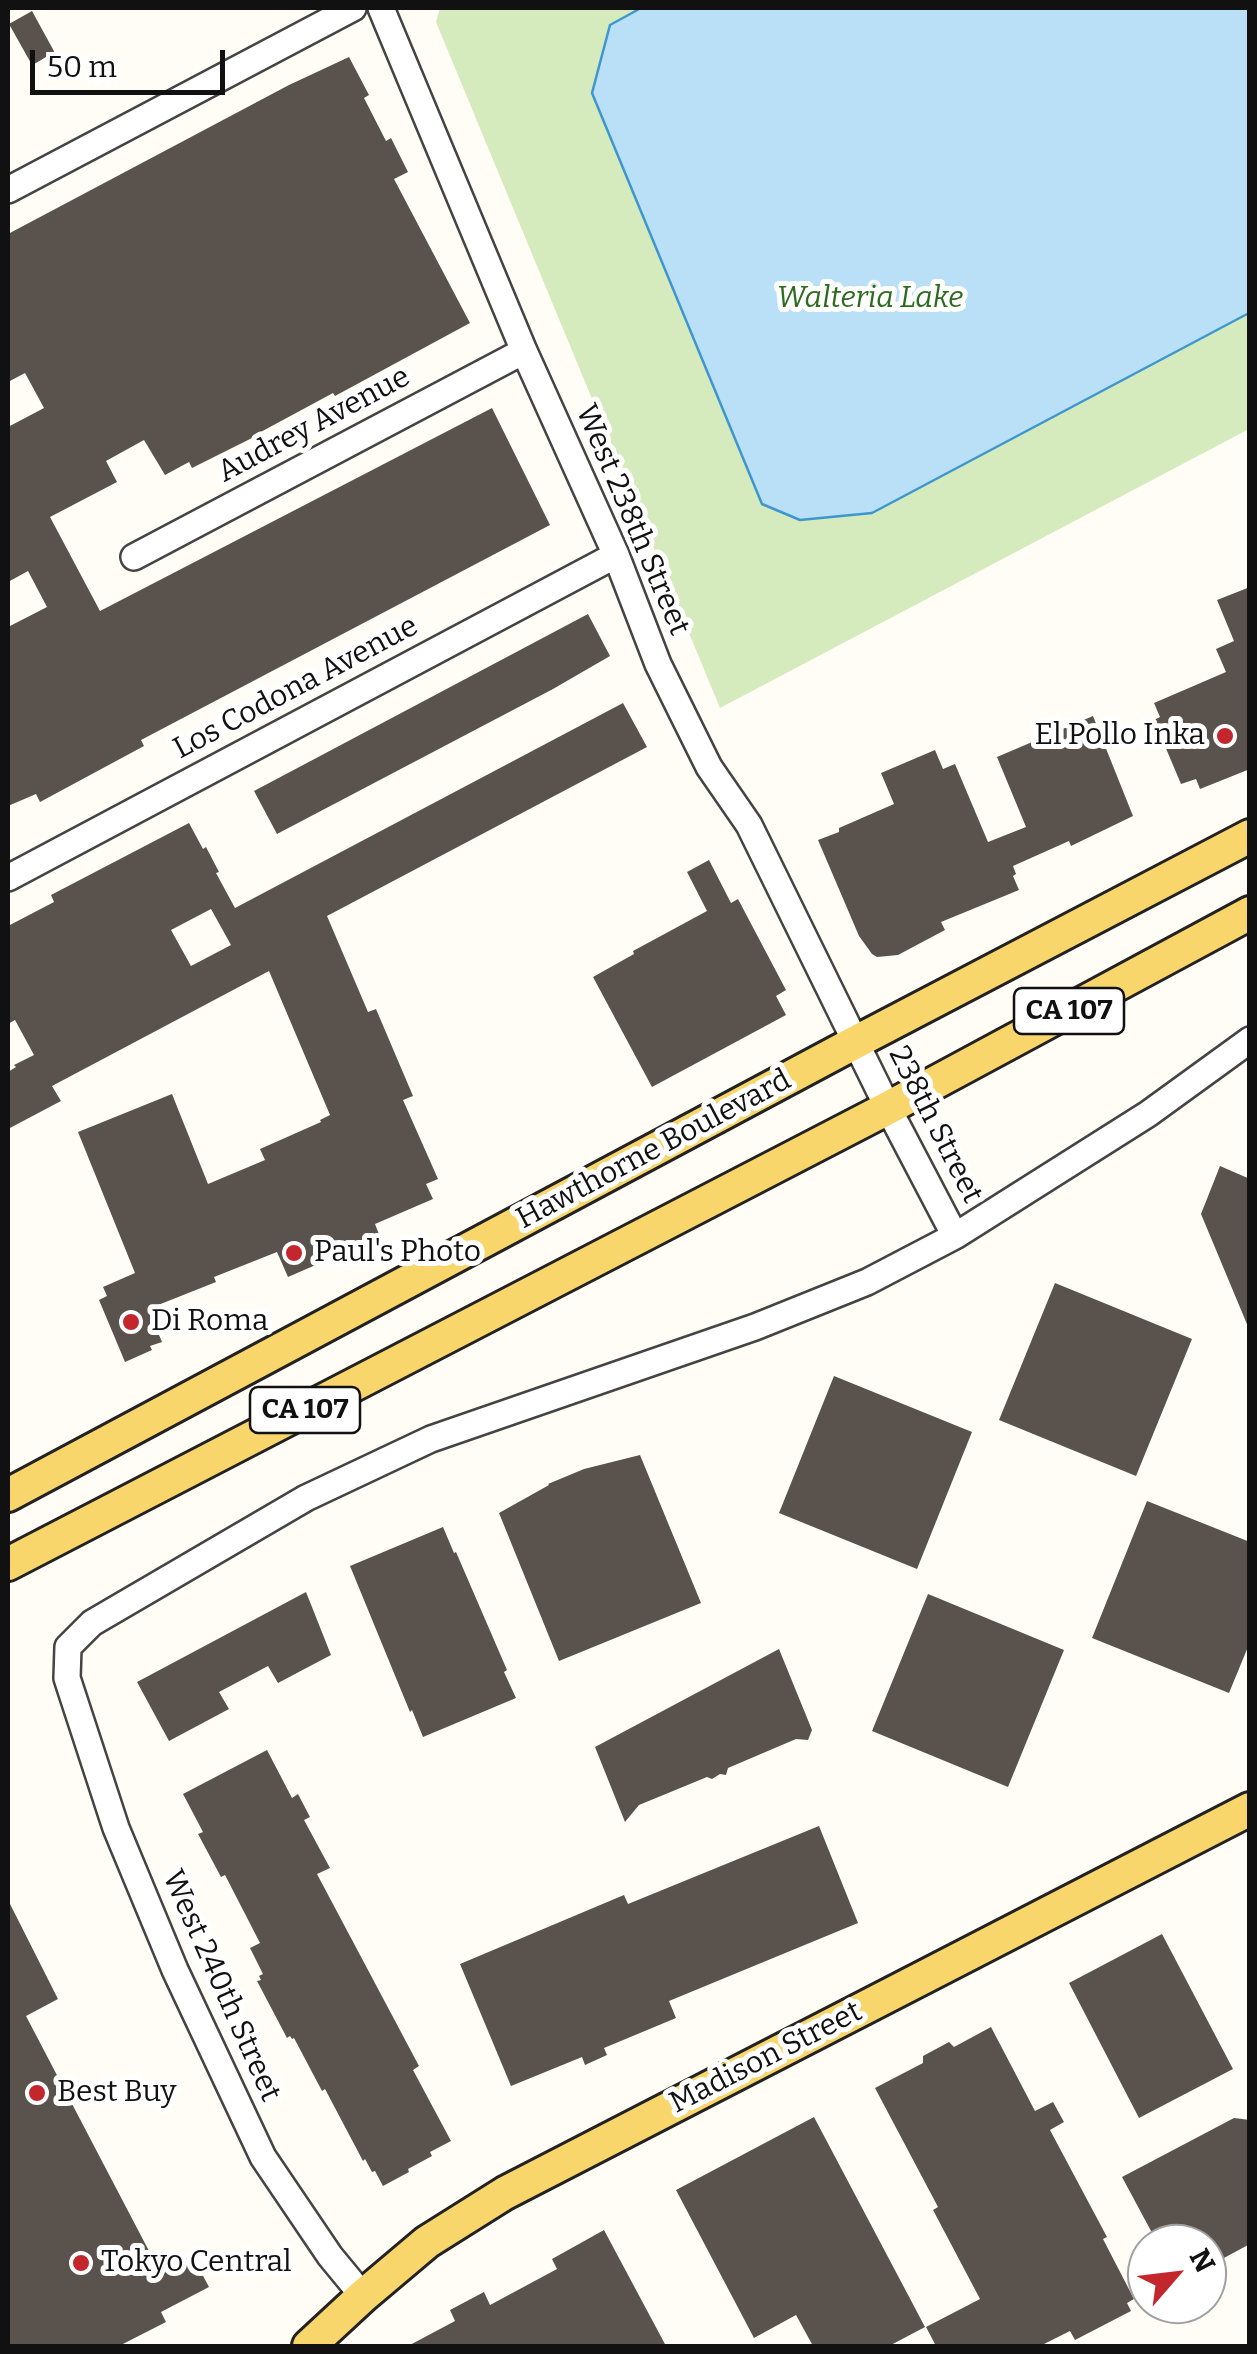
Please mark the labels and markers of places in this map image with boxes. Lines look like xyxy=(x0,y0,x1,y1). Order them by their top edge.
place label: El Pollo Inka xyxy=(1034,718,1205,754)
marker: El Pollo Inka xyxy=(1214,725,1236,747)
place label: Paul's Photo xyxy=(314,1235,481,1271)
marker: Paul's Photo xyxy=(283,1242,305,1264)
place label: Di Roma xyxy=(151,1304,268,1340)
marker: Di Roma xyxy=(120,1311,142,1333)
place label: Best Buy xyxy=(57,2075,176,2111)
marker: Best Buy xyxy=(26,2082,48,2104)
place label: Tokyo Central xyxy=(101,2245,292,2281)
marker: Tokyo Central xyxy=(70,2252,92,2274)

